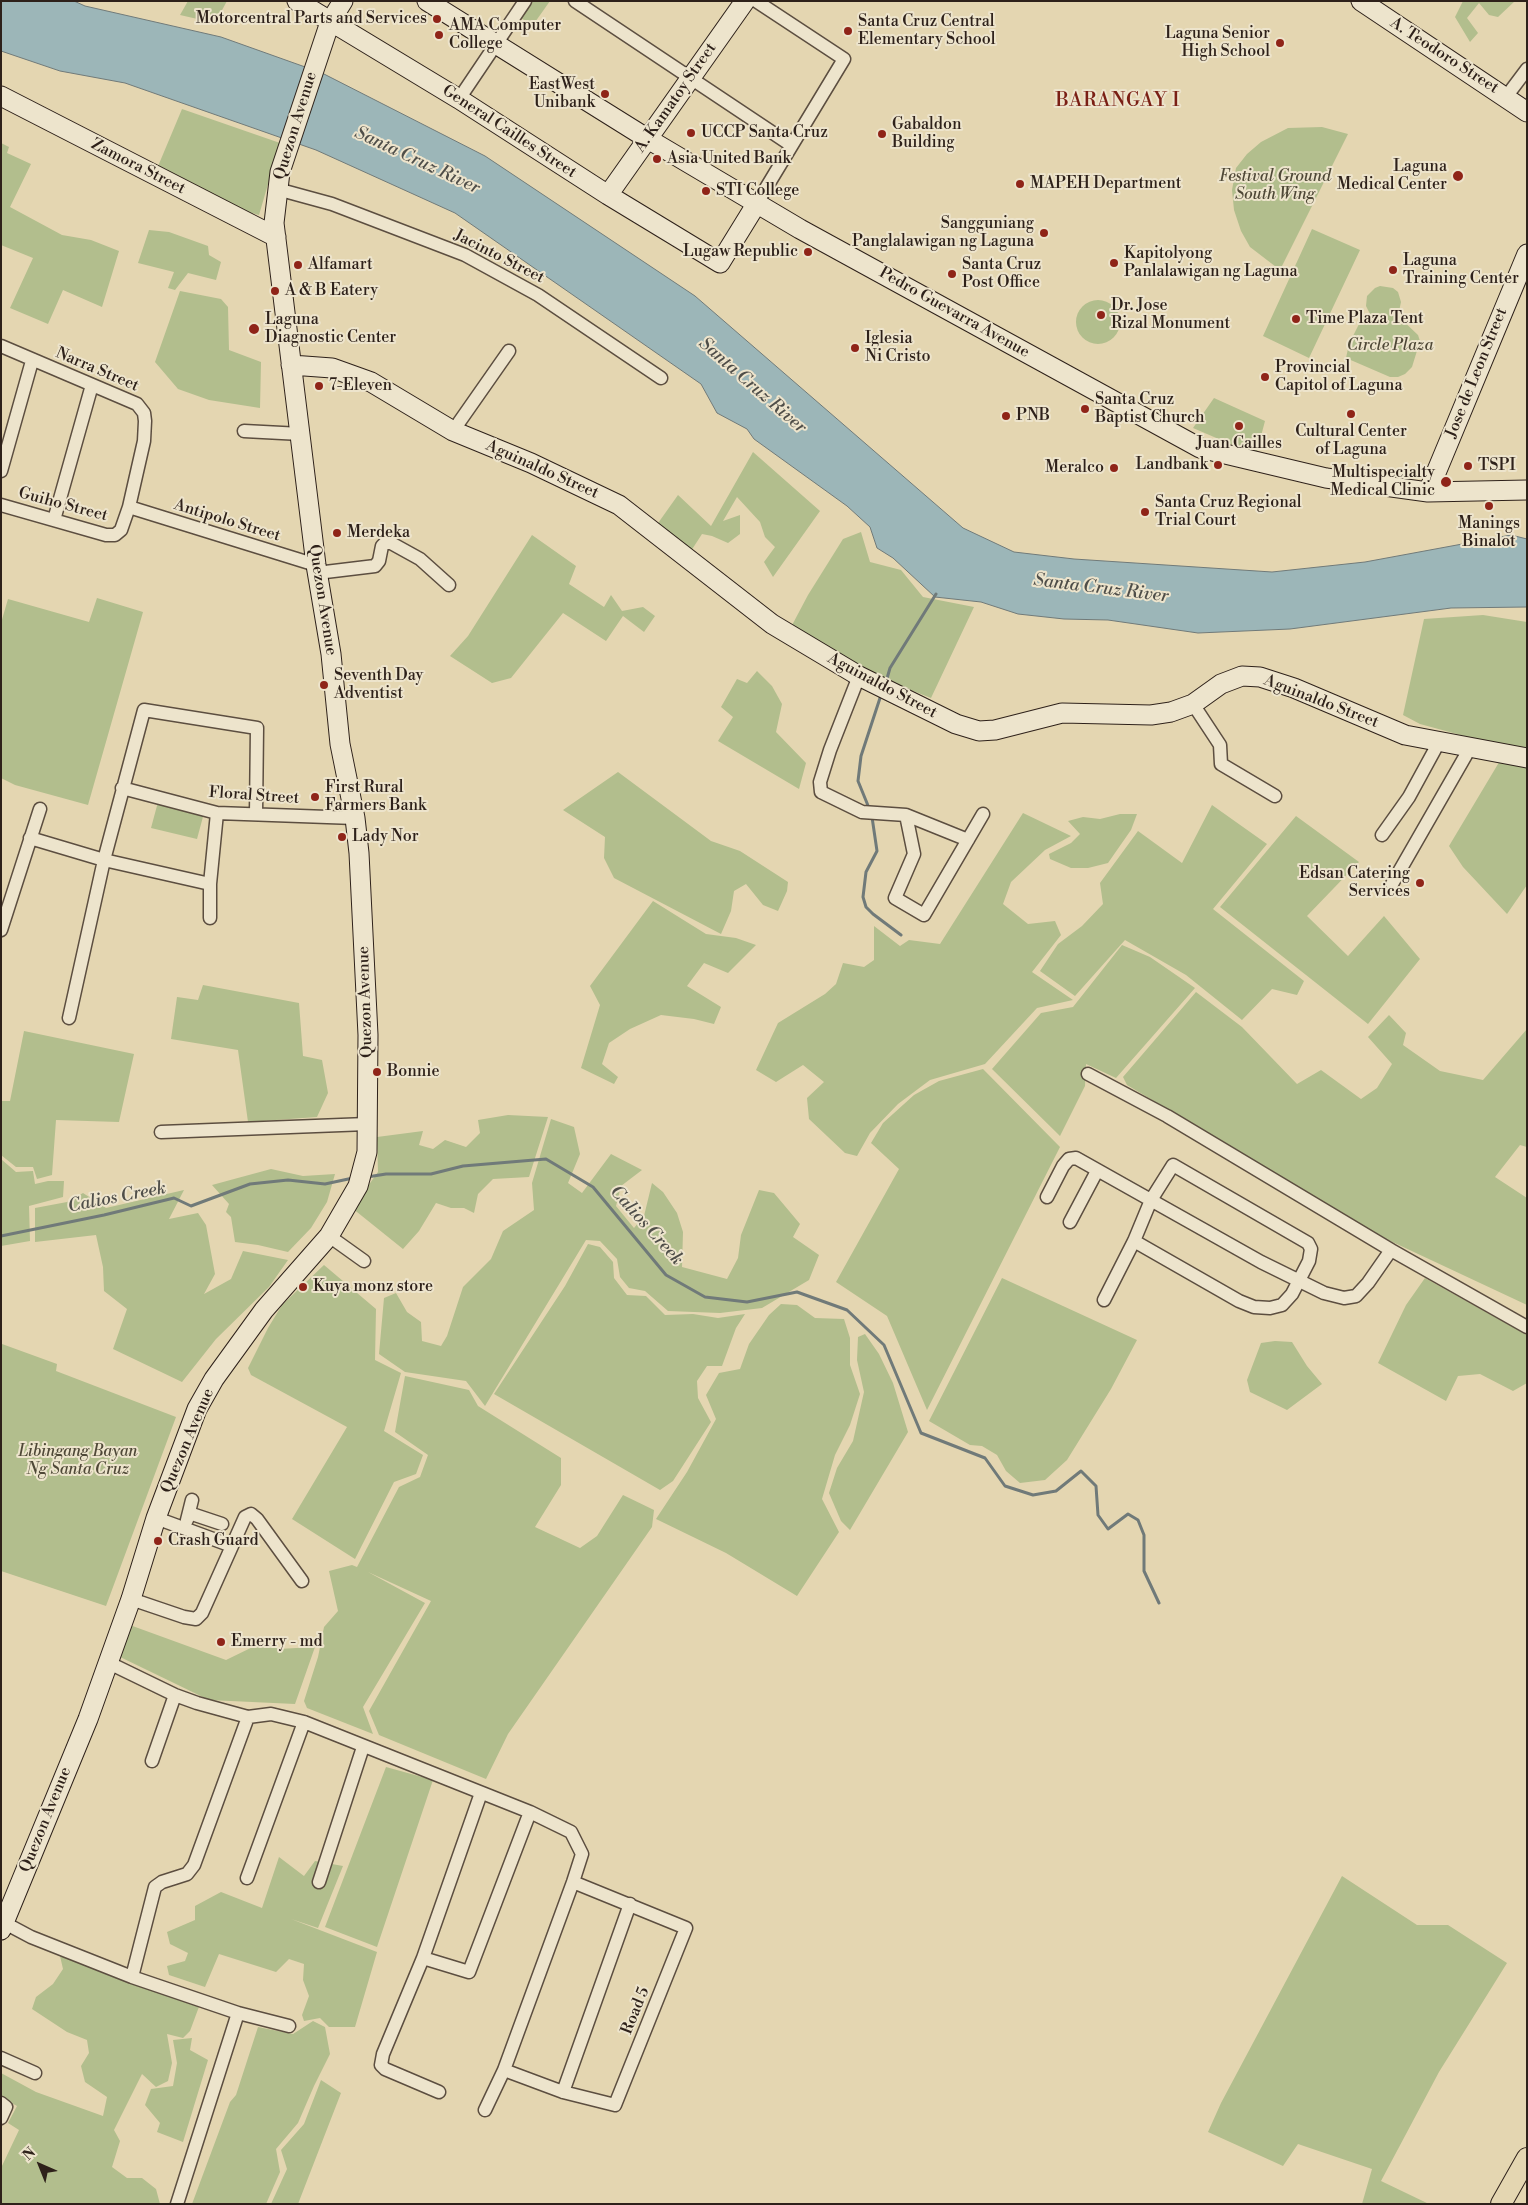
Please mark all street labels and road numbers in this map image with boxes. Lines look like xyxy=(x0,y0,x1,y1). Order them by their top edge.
street label: A. Teodoro Street xyxy=(1386,14,1502,98)
street label: A. Kamatoy Street xyxy=(631,39,721,157)
street label: Quezon Avenue xyxy=(270,70,322,182)
street label: General Cailles Street xyxy=(438,81,580,183)
street label: Zamora Street xyxy=(88,135,188,199)
street label: Jacinto Street xyxy=(451,226,547,288)
street label: Pedro Guevarra Avenue xyxy=(875,264,1033,362)
street label: Jose de Leon Street xyxy=(1442,305,1512,441)
street label: Narra Street xyxy=(52,344,142,396)
street label: Aguinaldo Street xyxy=(483,437,601,503)
street label: Guiho Street xyxy=(16,484,110,526)
street label: Antipolo Street xyxy=(172,496,282,546)
street label: Quezon Avenue xyxy=(304,543,340,657)
street label: Aguinaldo Street xyxy=(824,649,940,723)
street label: Aguinaldo Street xyxy=(1261,671,1381,733)
street label: Floral Street xyxy=(208,783,300,809)
street label: Quezon Avenue xyxy=(354,946,378,1058)
street label: Quezon Avenue xyxy=(157,1386,219,1496)
street label: Quezon Avenue xyxy=(16,1765,76,1875)
street label: Road 5 xyxy=(618,1985,654,2037)

